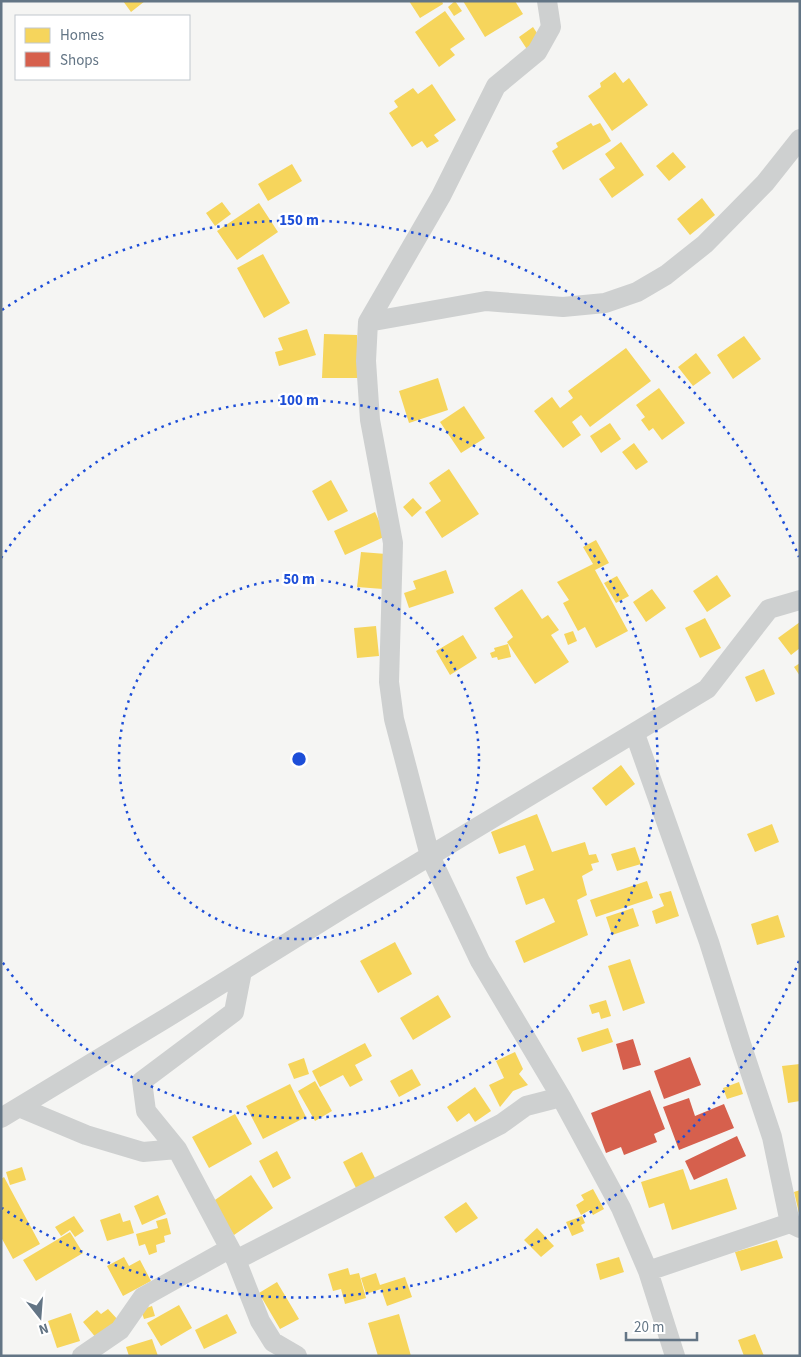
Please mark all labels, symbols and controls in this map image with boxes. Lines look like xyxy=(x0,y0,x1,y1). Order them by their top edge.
legend xyxy=(15,15,190,80)
text: Homes xyxy=(60,25,104,46)
text: Shops xyxy=(60,50,99,71)
text: 150 m xyxy=(279,210,319,231)
text: 100 m xyxy=(279,390,319,411)
text: 50 m xyxy=(283,569,315,590)
centre of rings xyxy=(290,750,308,768)
north arrow xyxy=(15,1292,65,1342)
scale bar xyxy=(626,1310,697,1342)
text: 20 m xyxy=(634,1317,664,1338)
text: N xyxy=(36,1318,51,1339)

